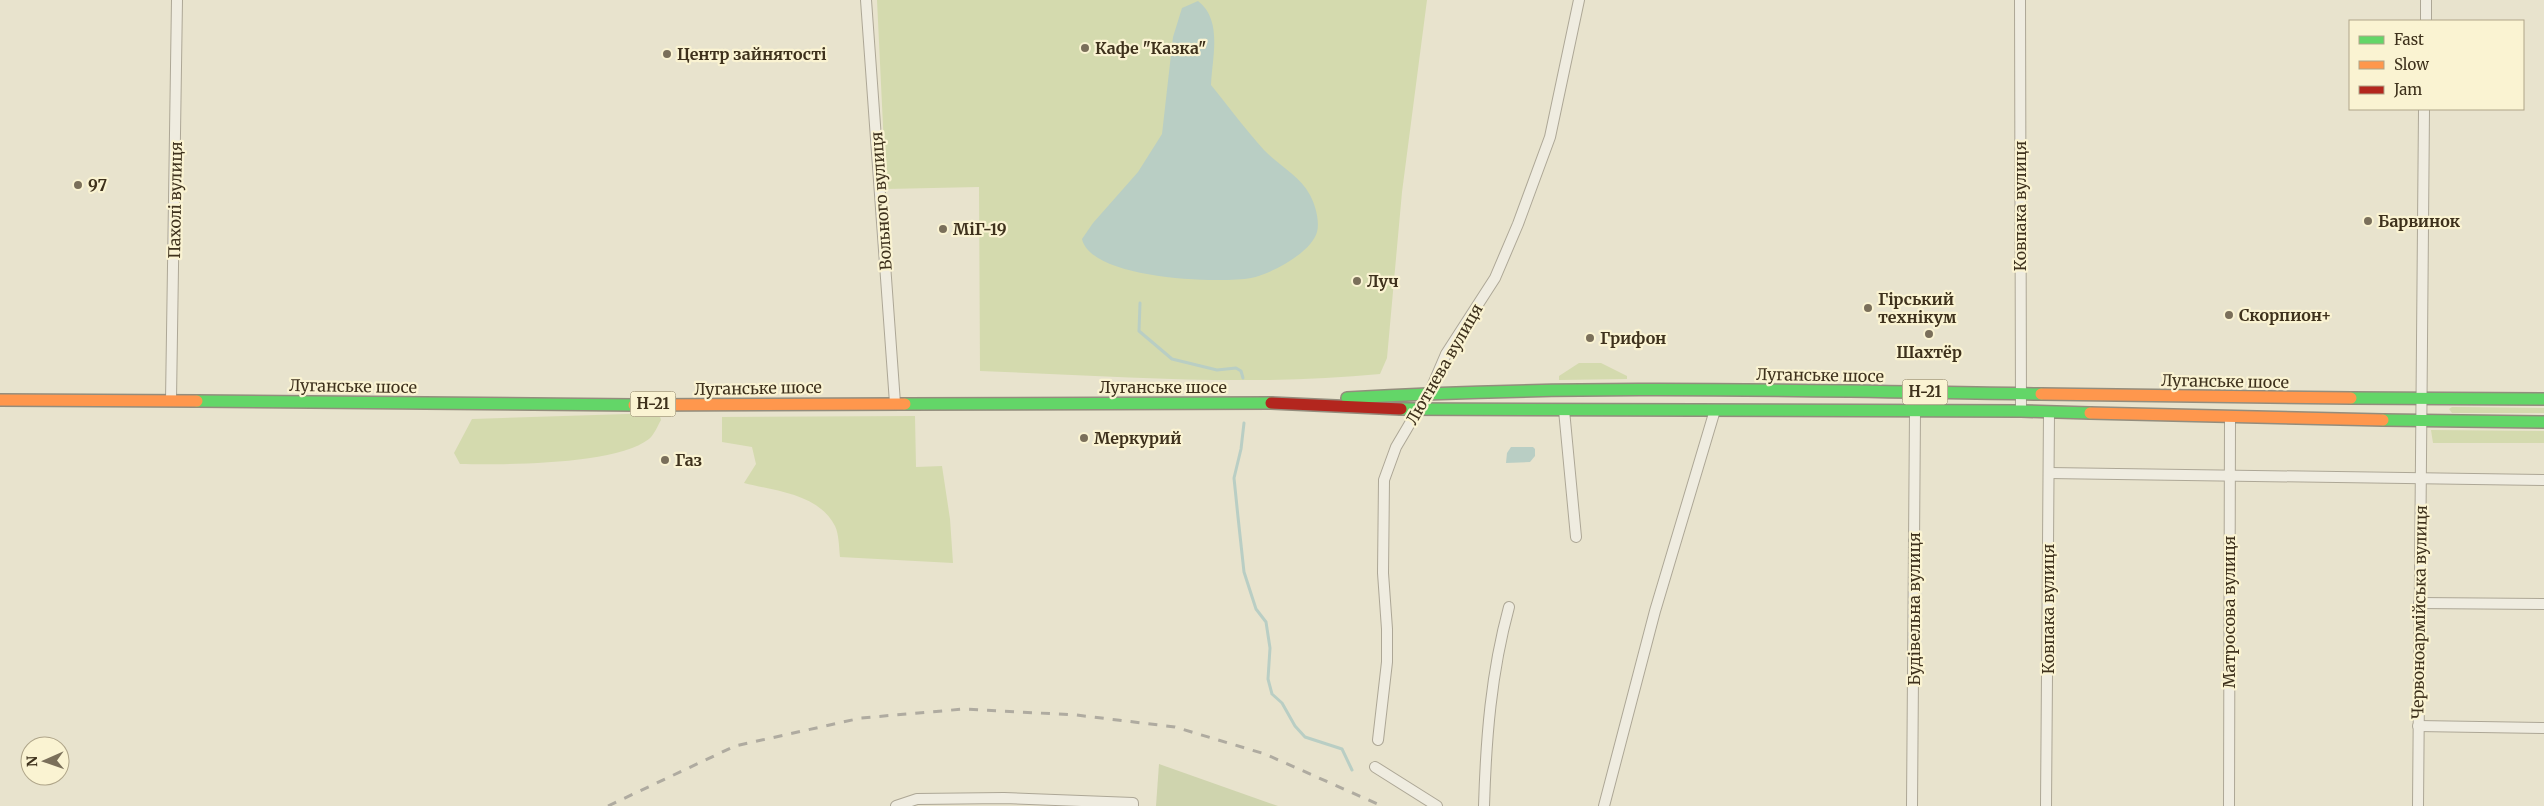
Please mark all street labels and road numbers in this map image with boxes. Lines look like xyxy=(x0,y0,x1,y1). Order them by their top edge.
street label: Вольного вулиця xyxy=(866,131,896,271)
street label: Пахолі вулиця xyxy=(164,141,186,259)
street label: Ковпака вулиця xyxy=(2010,141,2030,271)
street label: Лютнева вулиця xyxy=(1401,300,1487,428)
street label: Луганське шосе xyxy=(1756,364,1884,386)
street label: Луганське шосе xyxy=(2161,370,2289,392)
street label: Луганське шосе xyxy=(289,375,417,397)
street label: Луганське шосе xyxy=(694,377,822,399)
street label: Луганське шосе xyxy=(1099,377,1227,397)
road number: Н-21 xyxy=(1902,380,1948,404)
road number: Н-21 xyxy=(630,392,676,416)
street label: Червоноармійська вулиця xyxy=(2407,505,2431,719)
street label: Будівельна вулиця xyxy=(1904,532,1924,686)
street label: Матросова вулиця xyxy=(2219,536,2239,688)
street label: Ковпака вулиця xyxy=(2038,544,2058,674)

